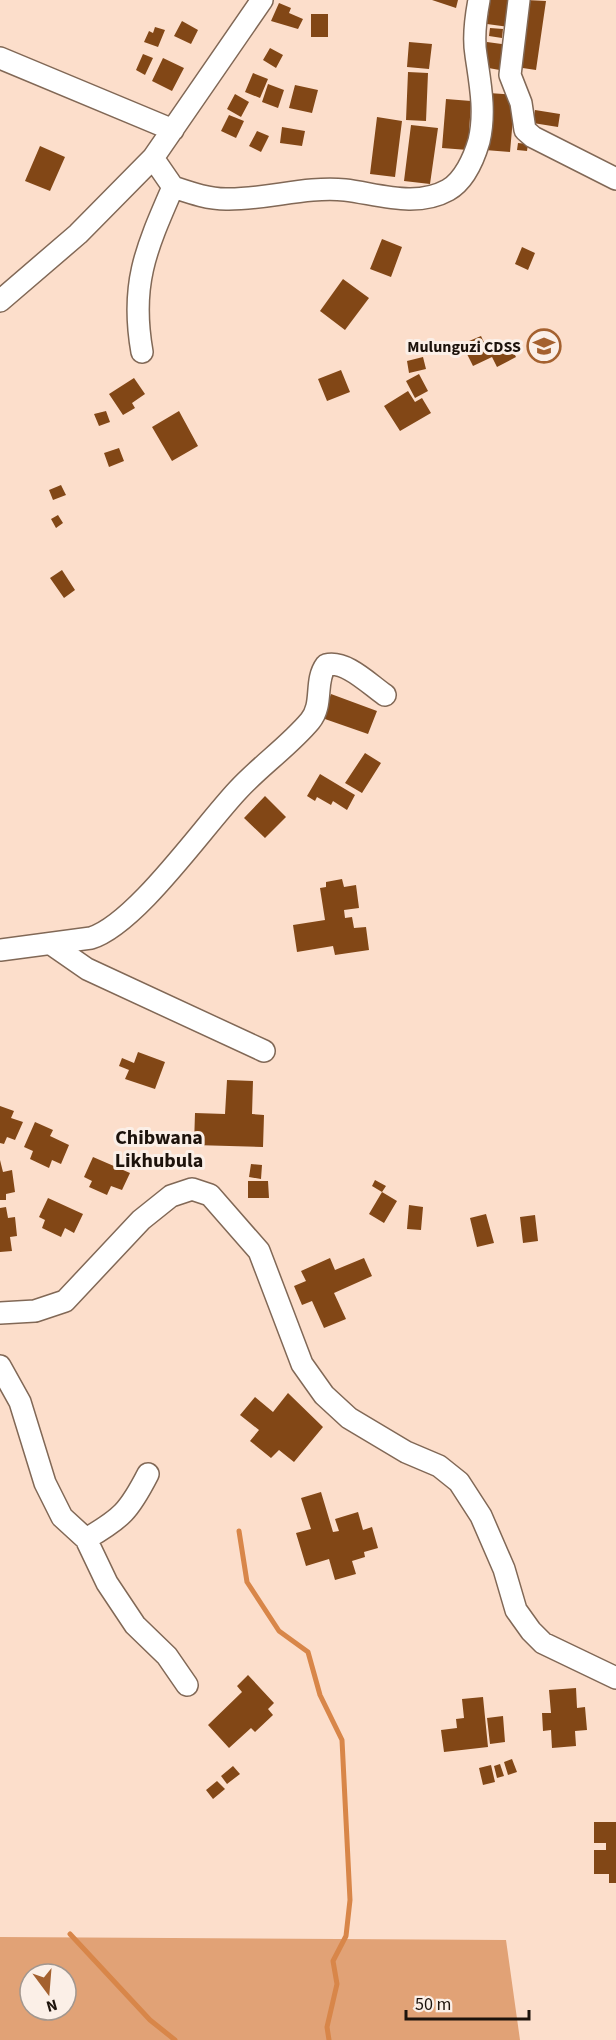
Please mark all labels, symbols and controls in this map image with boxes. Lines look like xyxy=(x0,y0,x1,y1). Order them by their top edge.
school or university icon: Mulunguzi CDSS xyxy=(526,328,562,364)
place label: Mulunguzi CDSS xyxy=(407,336,521,358)
district label: Chibwana Likhubula xyxy=(115,1124,203,1175)
north arrow xyxy=(18,1962,78,2022)
scale bar xyxy=(406,1983,529,2021)
text: 50 m xyxy=(415,1992,451,2017)
text: N xyxy=(44,1993,60,2017)

